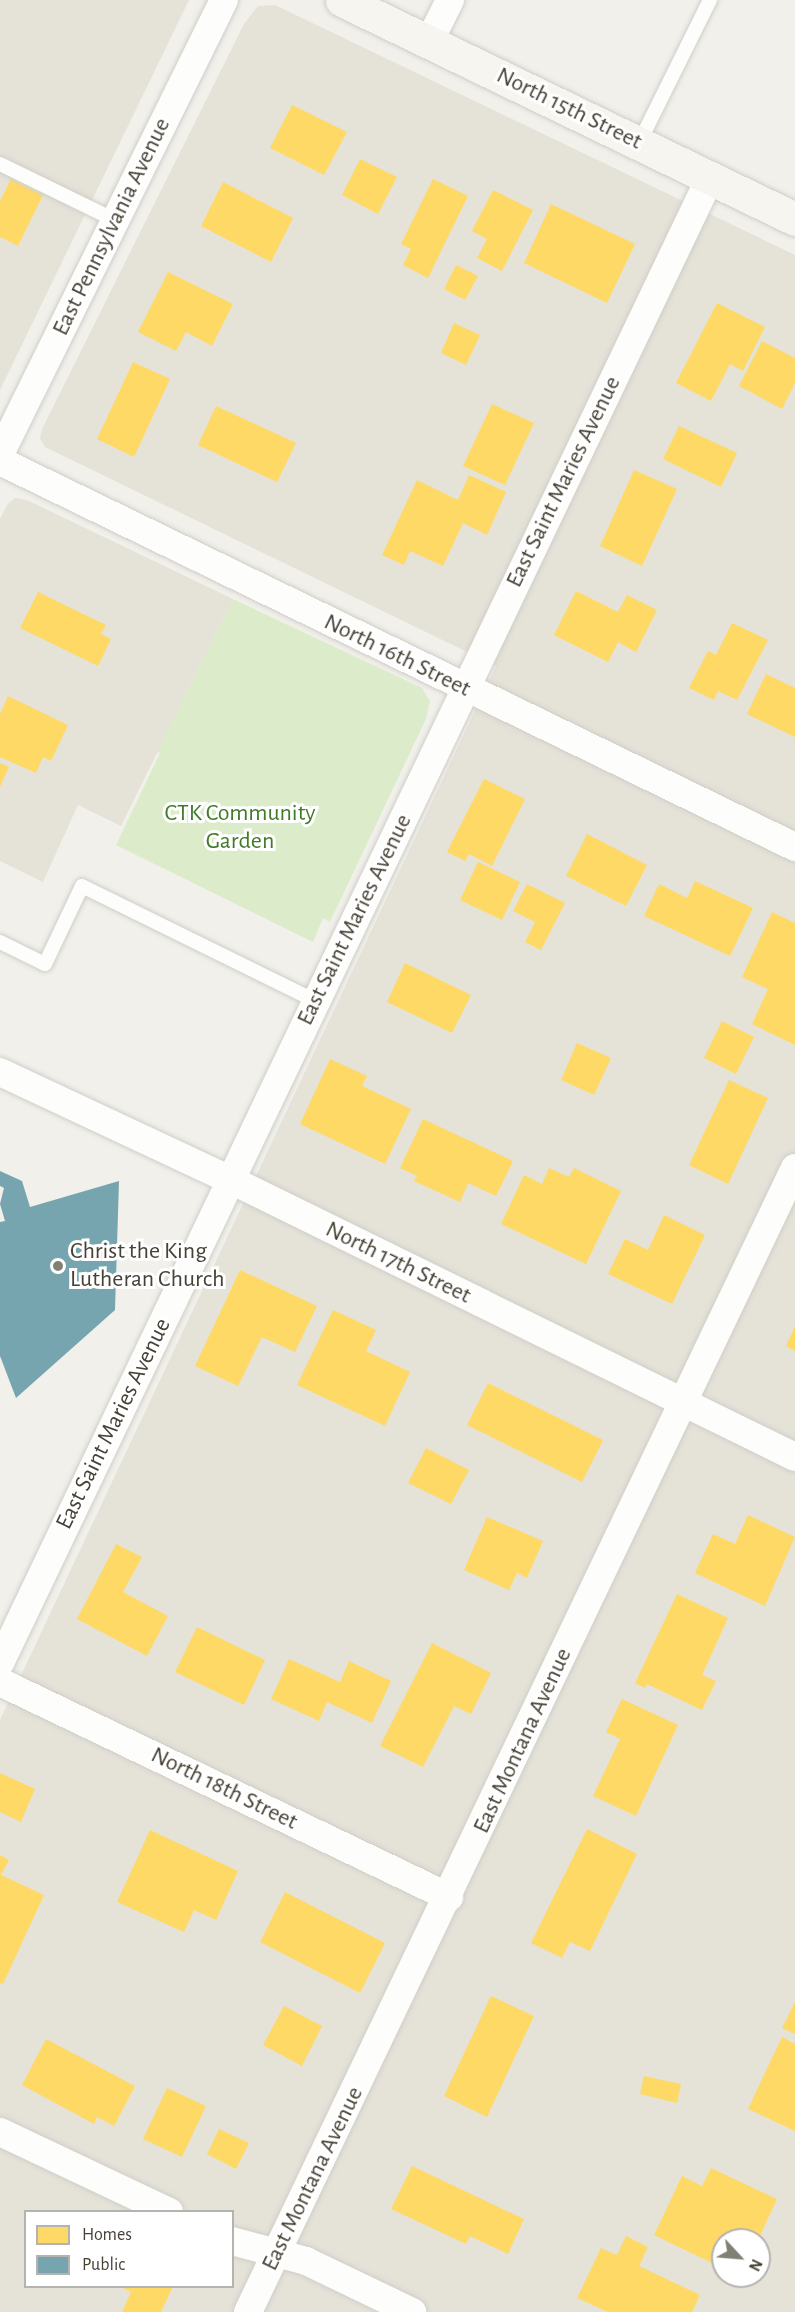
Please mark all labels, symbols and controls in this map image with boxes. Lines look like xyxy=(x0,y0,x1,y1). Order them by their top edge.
street label: North 15th Street xyxy=(492,61,646,157)
street label: East Pennsylvania Avenue xyxy=(47,113,177,341)
street label: East Saint Maries Avenue xyxy=(500,372,628,592)
street label: North 16th Street xyxy=(319,608,475,704)
park label: CTK Community Garden xyxy=(164,800,316,856)
street label: East Saint Maries Avenue xyxy=(291,810,419,1030)
street label: North 17th Street xyxy=(321,1215,475,1311)
place label: Christ the King Lutheran Church xyxy=(70,1238,225,1294)
marker: Christ the King Lutheran Church xyxy=(51,1259,65,1273)
street label: East Saint Maries Avenue xyxy=(50,1314,178,1534)
street label: East Montana Avenue xyxy=(467,1644,579,1838)
street label: North 18th Street xyxy=(146,1741,302,1837)
street label: East Montana Avenue xyxy=(256,2082,370,2276)
legend xyxy=(24,2210,234,2288)
text: Homes xyxy=(82,2226,132,2244)
north arrow xyxy=(711,2228,771,2288)
text: Public xyxy=(82,2256,125,2274)
text: N xyxy=(746,2257,765,2274)

